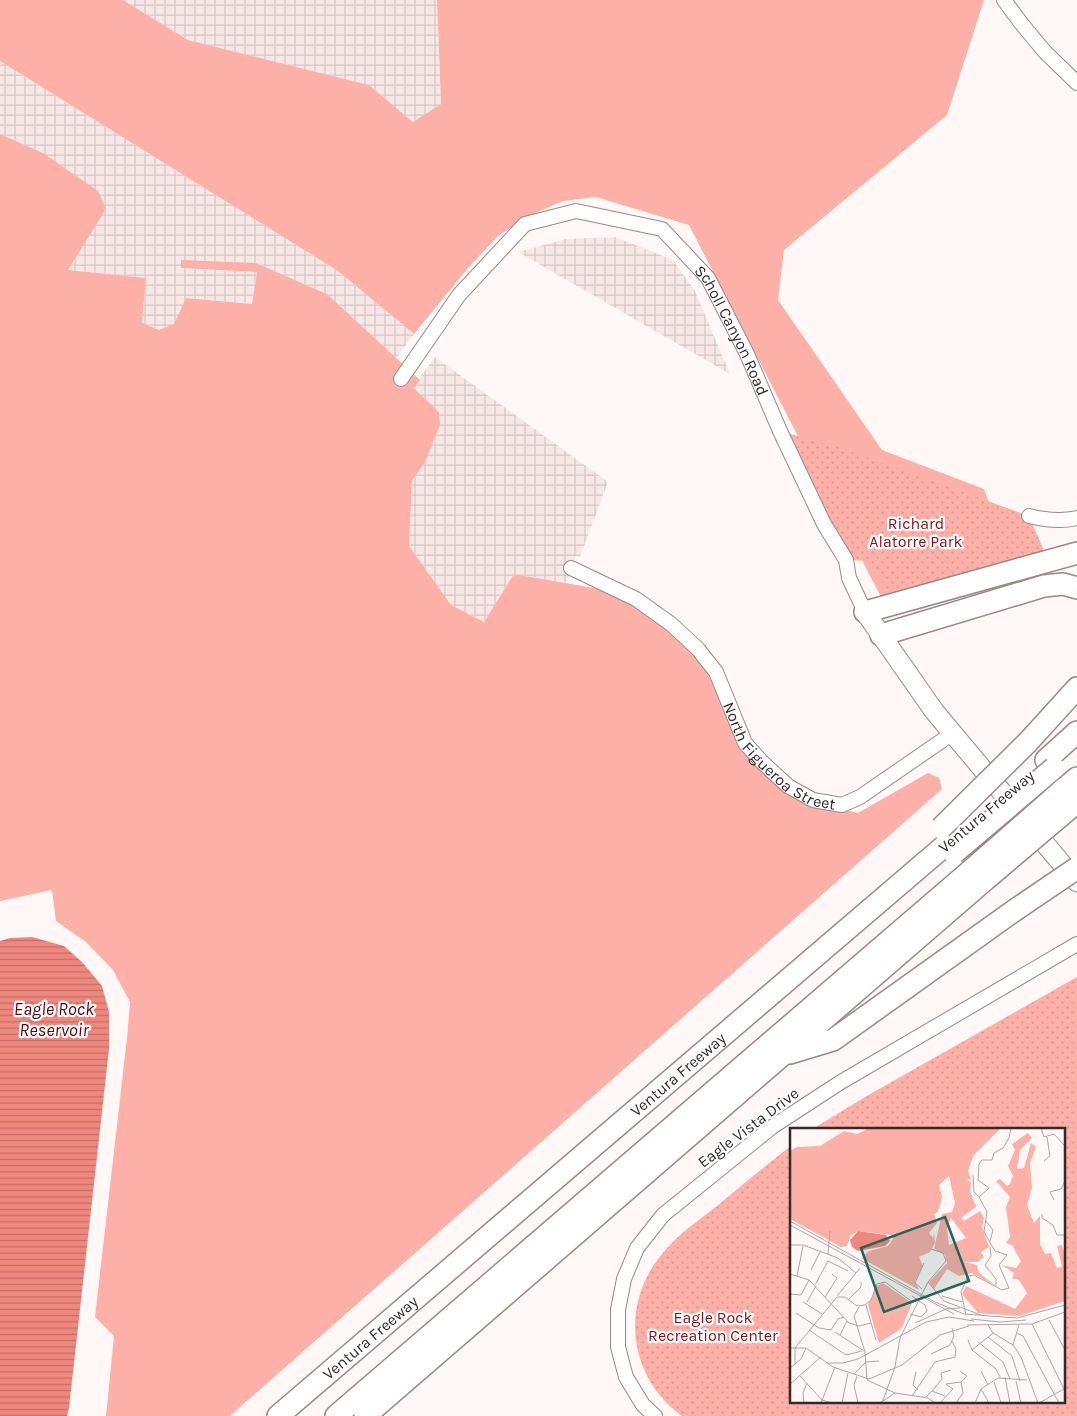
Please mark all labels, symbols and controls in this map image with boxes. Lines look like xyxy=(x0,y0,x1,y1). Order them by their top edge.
street label: Scholl Canyon Road xyxy=(691,261,773,398)
park label: Richard Alatorre Park xyxy=(869,514,963,551)
street label: North Figueroa Street xyxy=(719,699,837,814)
street label: Ventura Freeway xyxy=(935,766,1038,857)
water label: Eagle Rock Reservoir xyxy=(14,998,95,1041)
street label: Ventura Freeway xyxy=(627,1028,730,1120)
street label: Eagle Vista Drive xyxy=(694,1083,803,1172)
inset map xyxy=(790,1128,1064,1404)
street label: Ventura Freeway xyxy=(319,1291,422,1384)
park label: Eagle Rock Recreation Center xyxy=(648,1308,778,1345)

